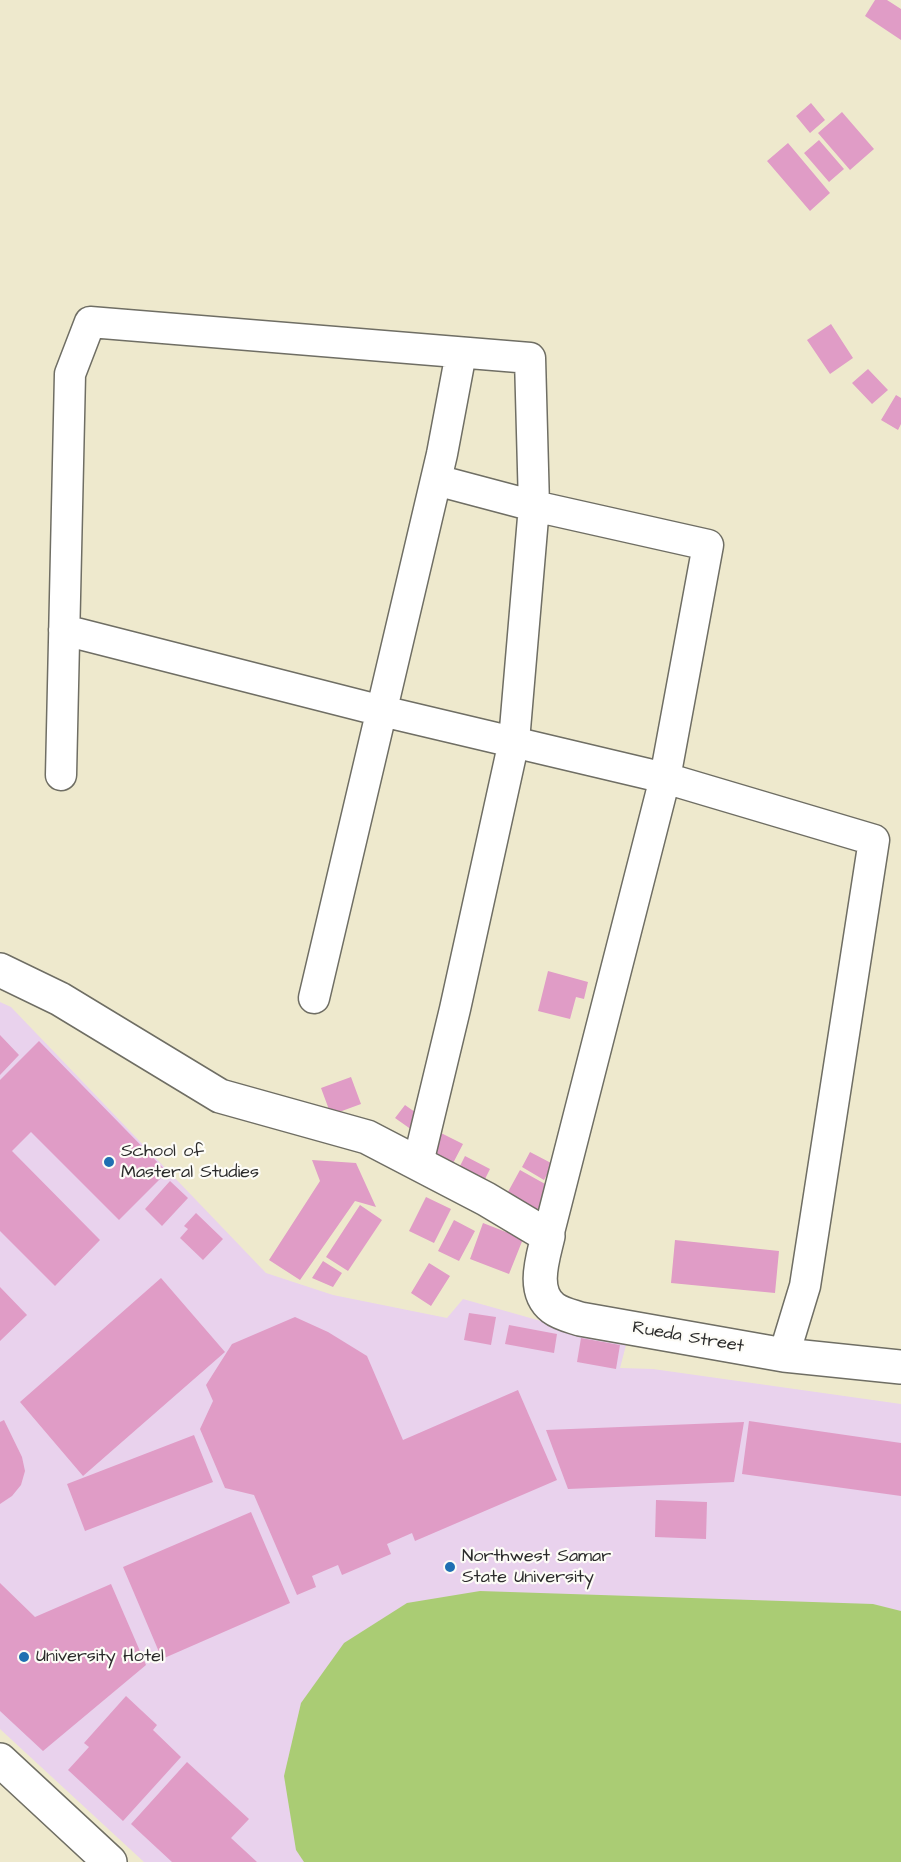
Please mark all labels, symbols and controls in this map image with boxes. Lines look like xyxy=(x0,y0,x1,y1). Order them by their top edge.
place label: School of Masteral Studies xyxy=(121,1141,259,1184)
marker: School of Masteral Studies xyxy=(102,1155,116,1169)
street label: Rueda Street xyxy=(631,1318,745,1358)
place label: Northwest Samar State University xyxy=(462,1546,611,1588)
marker: Northwest Samar State University xyxy=(443,1560,457,1574)
place label: University Hotel xyxy=(36,1646,164,1668)
marker: University Hotel xyxy=(17,1650,31,1664)

